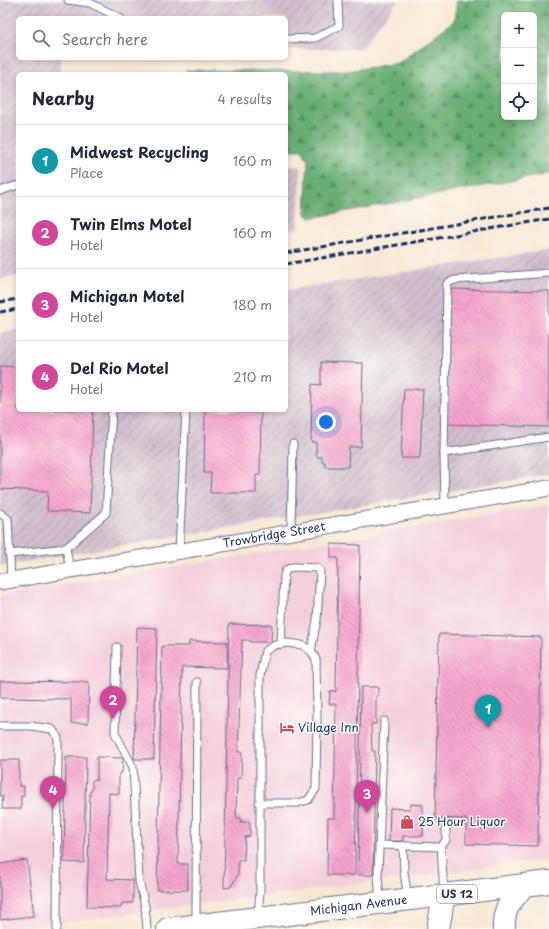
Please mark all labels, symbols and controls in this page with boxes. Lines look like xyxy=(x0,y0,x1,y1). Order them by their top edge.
map controls xyxy=(501,12,537,120)
button: + xyxy=(501,12,537,48)
search box xyxy=(16,16,288,60)
icon: search xyxy=(30,27,52,49)
text: Search here xyxy=(62,27,148,50)
button: − xyxy=(501,48,537,84)
button: locate xyxy=(501,84,537,120)
text: Nearby xyxy=(32,85,94,111)
text: 4 results xyxy=(218,89,272,108)
text: Midwest Recycling xyxy=(70,140,209,163)
text: 1 xyxy=(42,151,48,170)
text: 160 m xyxy=(233,151,272,170)
text: Place xyxy=(70,163,103,182)
text: Twin Elms Motel xyxy=(70,212,192,235)
text: 2 xyxy=(40,223,50,242)
text: 160 m xyxy=(233,223,272,242)
text: Hotel xyxy=(70,235,103,254)
text: Michigan Motel xyxy=(70,284,185,307)
text: 3 xyxy=(41,295,49,314)
text: 180 m xyxy=(233,295,272,314)
text: Hotel xyxy=(70,307,103,326)
text: Del Rio Motel xyxy=(70,356,168,379)
text: 4 xyxy=(41,367,49,386)
text: 210 m xyxy=(233,367,272,386)
text: Hotel xyxy=(70,379,103,398)
your location xyxy=(316,412,336,432)
street label: Trowbridge Street xyxy=(221,516,327,552)
pin: 2 xyxy=(100,686,126,719)
pin: 1 xyxy=(475,695,501,728)
place label: Village Inn xyxy=(298,718,359,736)
hotel icon: Village Inn xyxy=(279,720,295,736)
pin: 4 xyxy=(40,776,66,809)
pin: 3 xyxy=(354,780,380,813)
place label: 25 Hour Liquor xyxy=(418,812,506,830)
shop icon: 25 Hour Liquor xyxy=(399,814,415,830)
road number: US 12 xyxy=(437,885,477,903)
street label: Michigan Avenue xyxy=(309,890,408,919)

